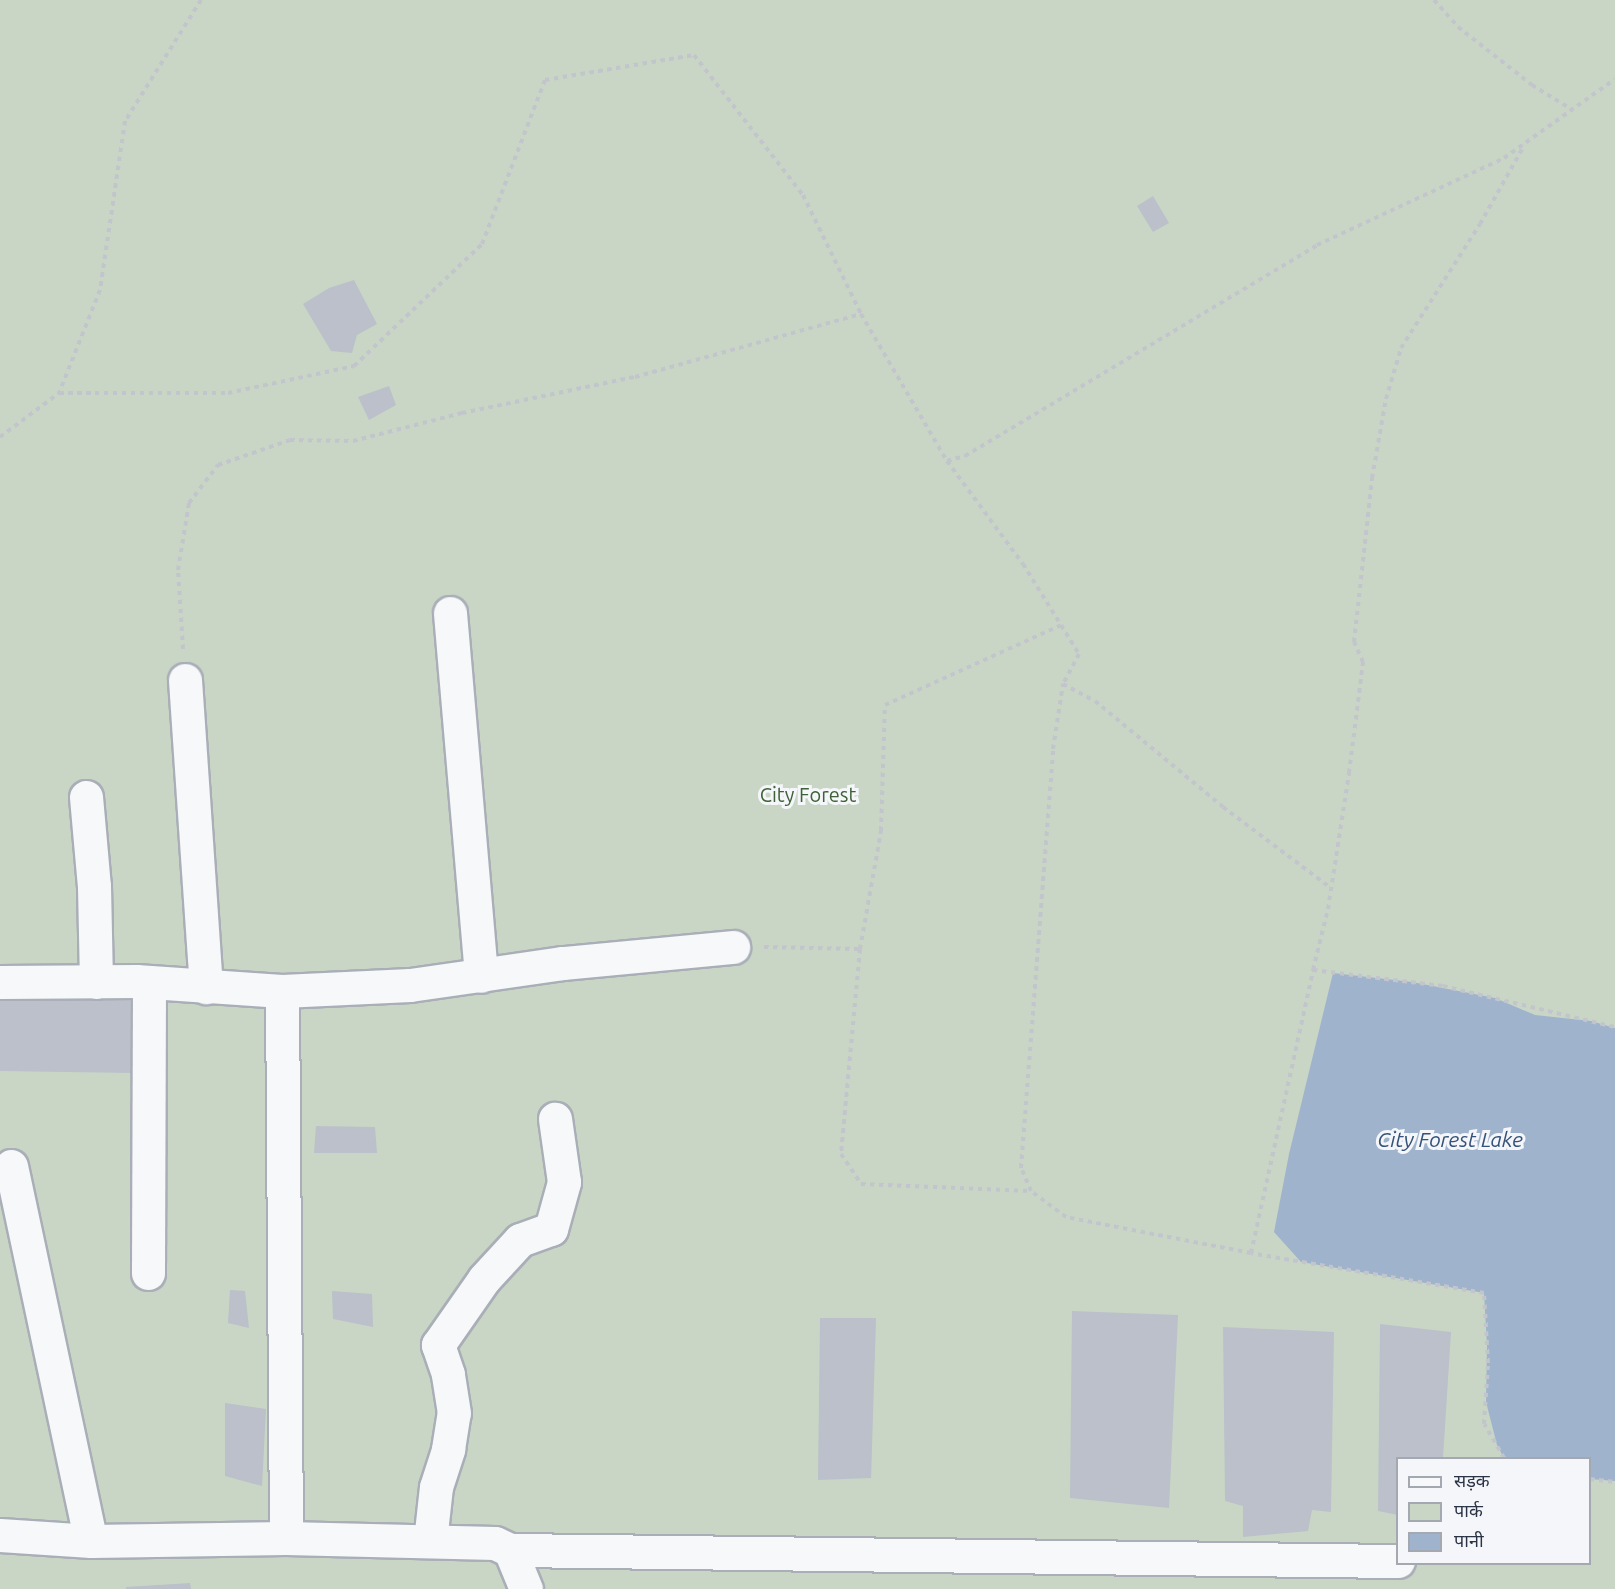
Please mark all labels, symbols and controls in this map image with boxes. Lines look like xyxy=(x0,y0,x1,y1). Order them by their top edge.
park label: City Forest xyxy=(760,782,856,806)
water label: City Forest Lake xyxy=(1377,1126,1523,1152)
legend xyxy=(1396,1457,1591,1565)
text: सड़क xyxy=(1454,1470,1490,1490)
text: पार्क xyxy=(1454,1500,1483,1520)
text: पानी xyxy=(1454,1530,1484,1550)

